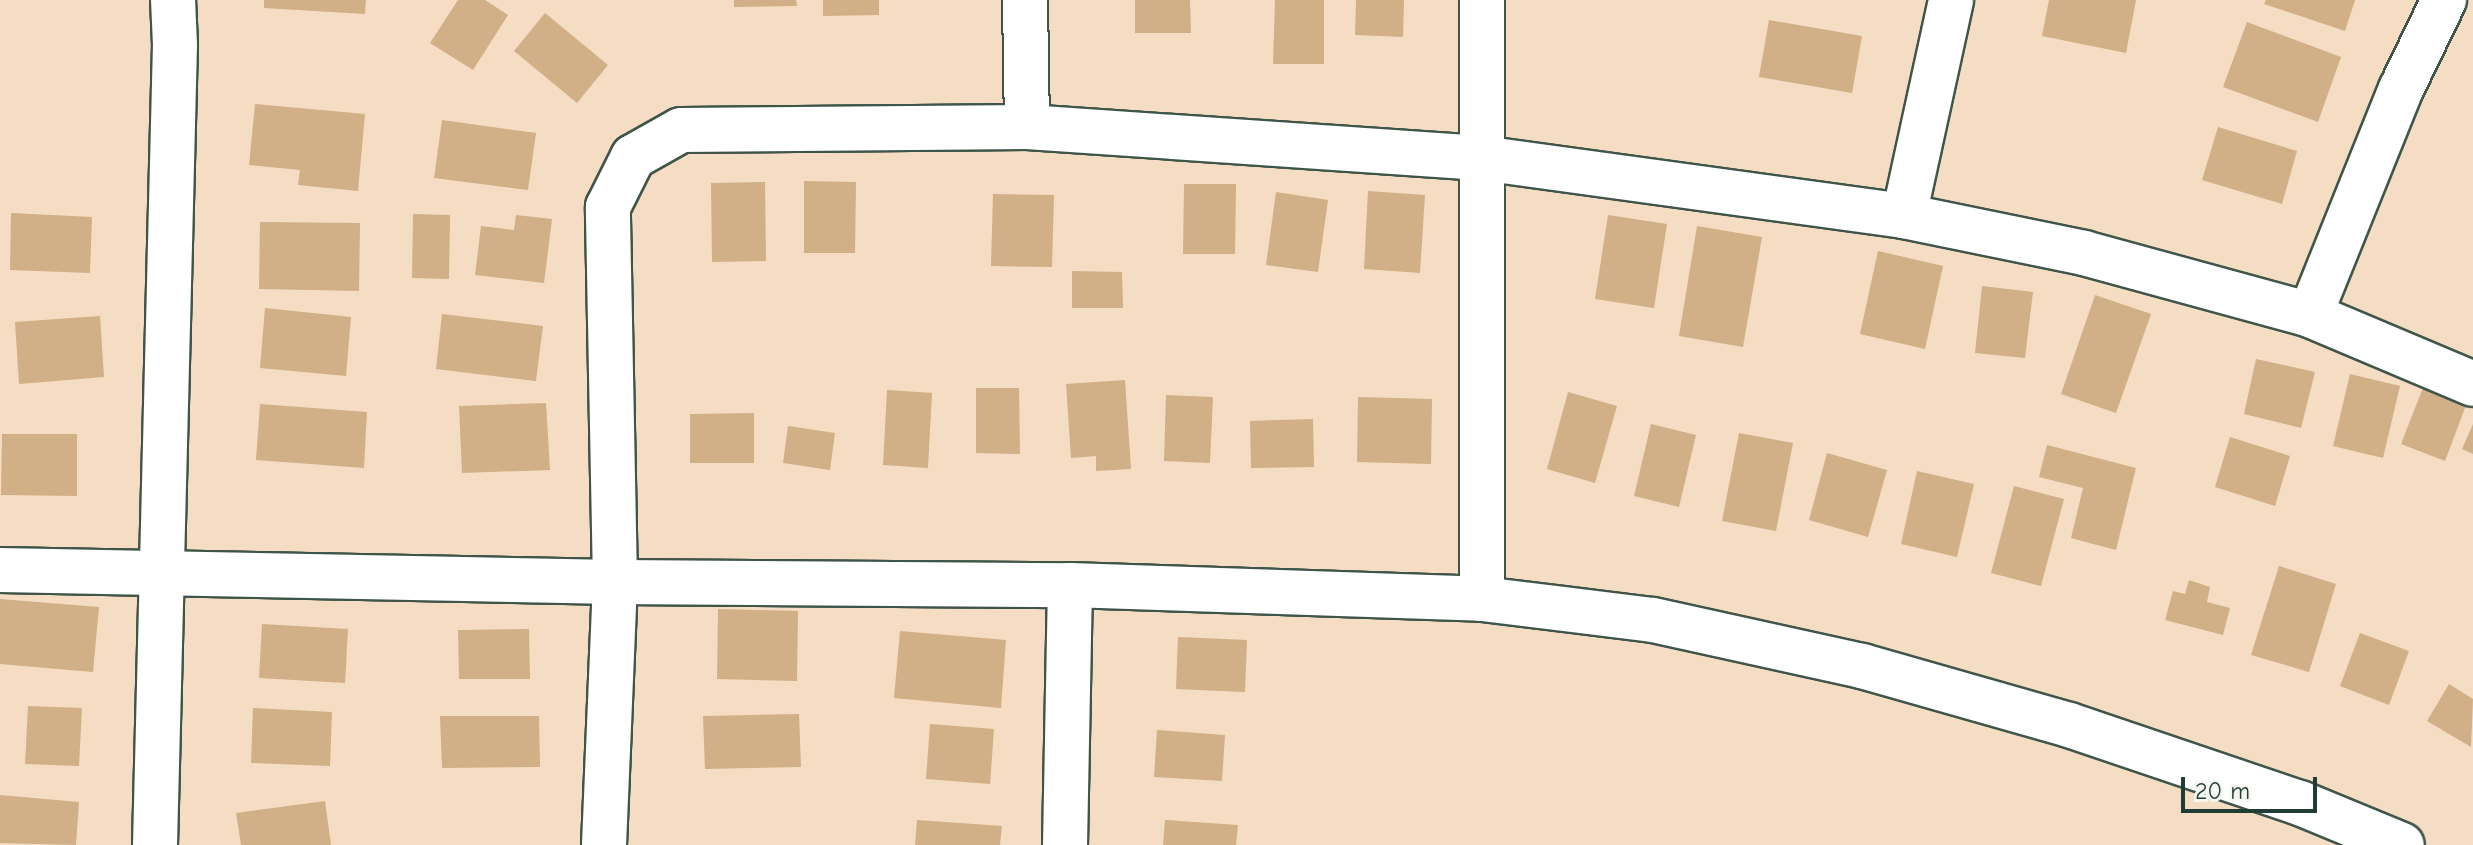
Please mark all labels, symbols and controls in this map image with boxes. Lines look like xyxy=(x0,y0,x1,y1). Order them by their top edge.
scale bar xyxy=(2185,761,2321,811)
text: 20 m xyxy=(2195,777,2250,805)

